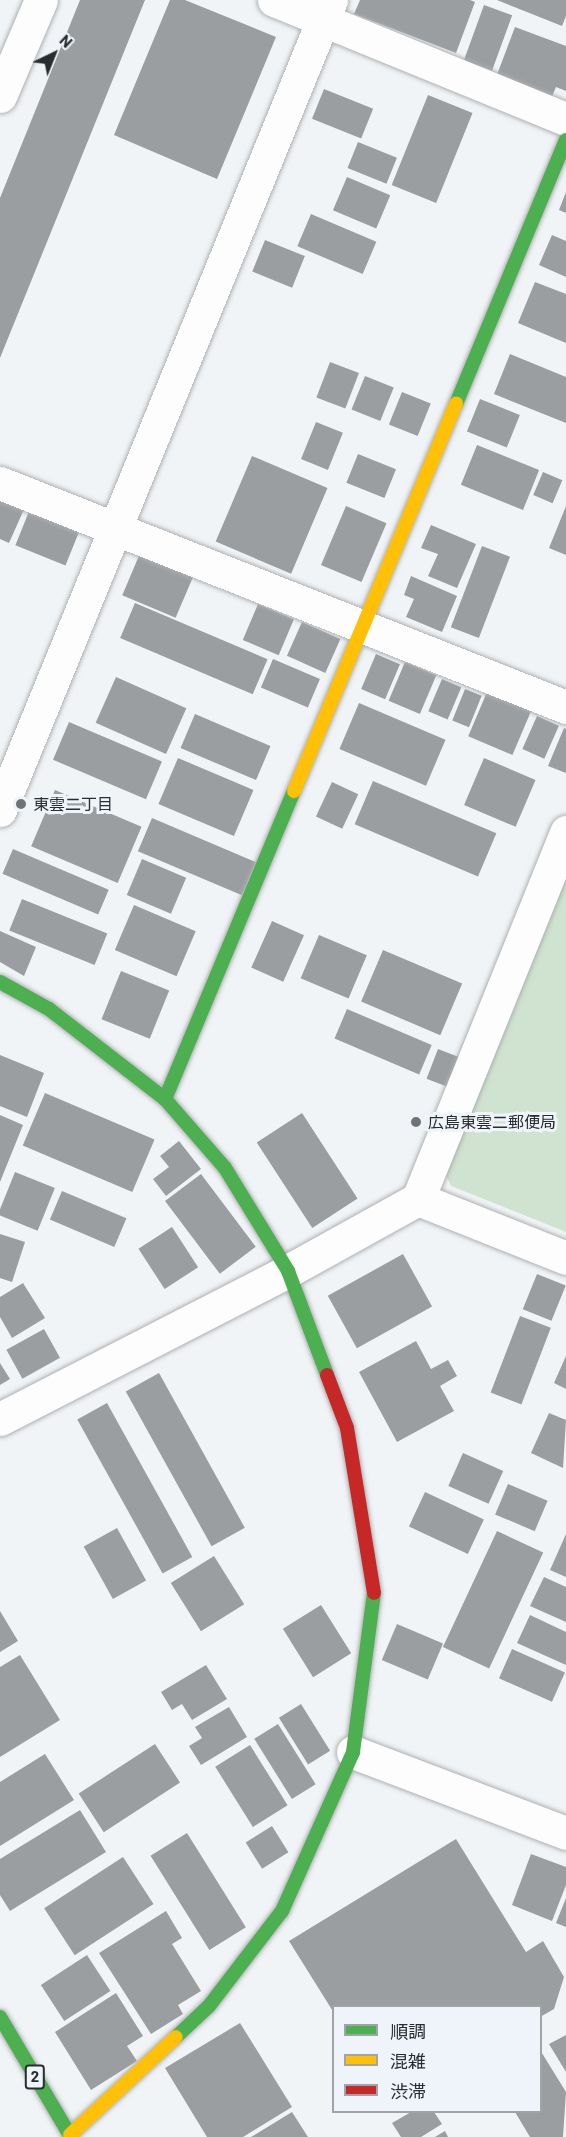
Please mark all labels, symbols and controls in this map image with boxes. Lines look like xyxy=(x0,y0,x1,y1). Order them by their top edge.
north arrow xyxy=(24,24,84,84)
text: N xyxy=(56,30,77,51)
place label: 東雲二丁目 xyxy=(33,794,113,814)
marker: 東雲二丁目 xyxy=(14,797,28,811)
place label: 広島東雲二郵便局 xyxy=(428,1112,556,1132)
marker: 広島東雲二郵便局 xyxy=(409,1115,423,1129)
legend xyxy=(332,2005,542,2113)
text: 順調 xyxy=(390,2020,426,2042)
text: 混雑 xyxy=(390,2050,426,2072)
road number: 2 xyxy=(24,2065,46,2089)
text: 渋滞 xyxy=(390,2080,426,2102)

